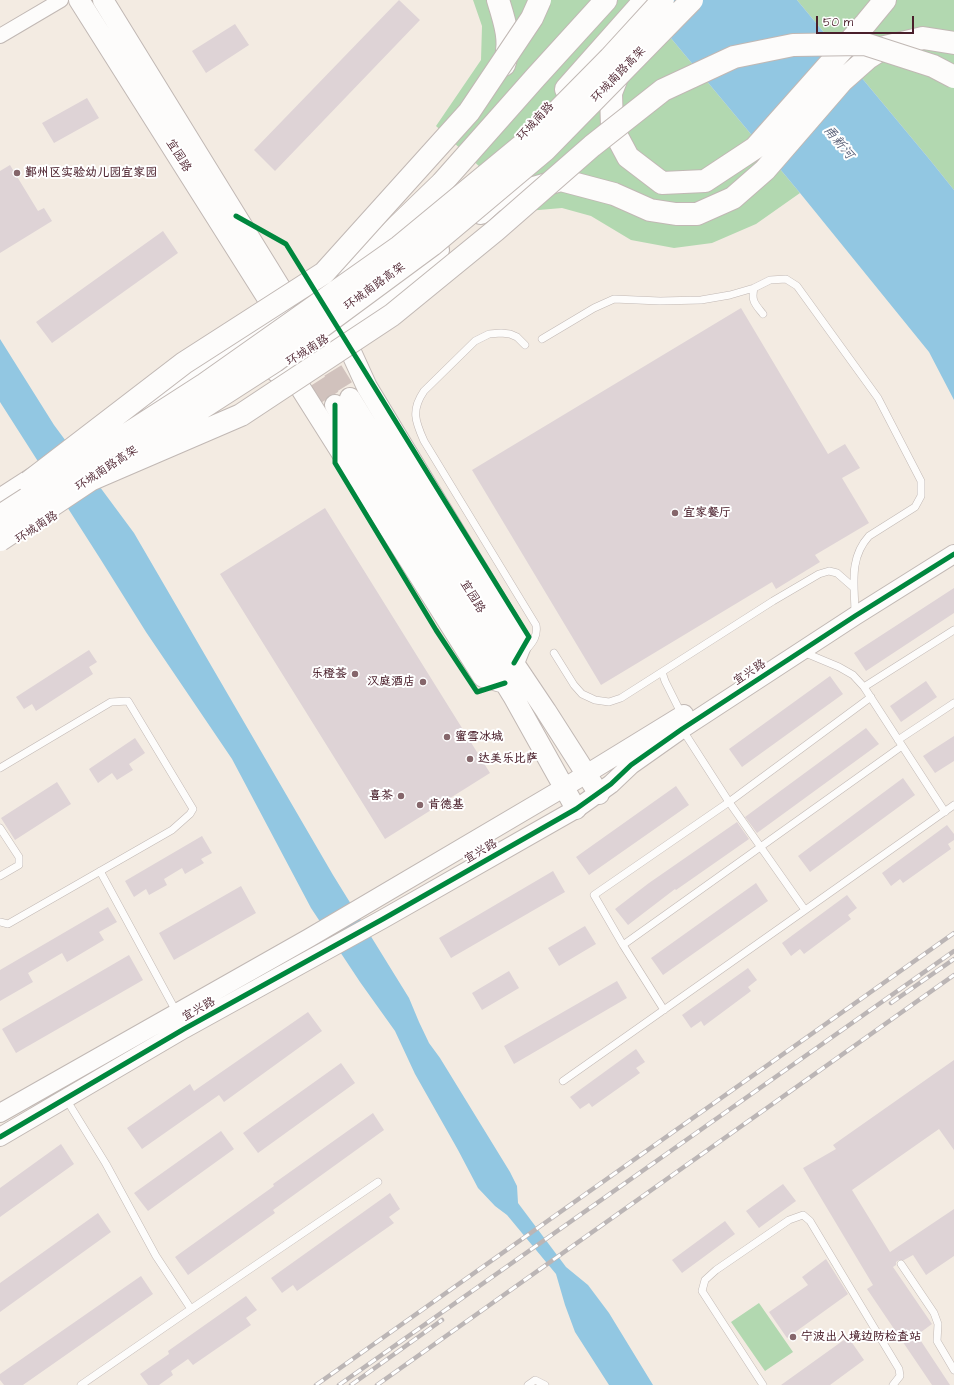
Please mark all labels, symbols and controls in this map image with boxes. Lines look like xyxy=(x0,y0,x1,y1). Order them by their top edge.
scale bar xyxy=(818,8,916,34)
text: 50 m xyxy=(823,14,853,31)
street label: 环城南路高架 xyxy=(589,44,649,106)
street label: 环城南路 xyxy=(514,100,558,144)
water label: 甬新河 xyxy=(819,123,857,163)
street label: 宜园路 xyxy=(162,137,194,175)
place label: 鄞州区实验幼儿园宜家园 xyxy=(25,166,157,180)
marker: 鄞州区实验幼儿园宜家园 xyxy=(12,168,22,178)
street label: 环城南路高架 xyxy=(342,260,408,314)
street label: 环城南路 xyxy=(284,332,332,370)
street label: 环城南路高架 xyxy=(73,443,141,495)
place label: 宜家餐厅 xyxy=(683,506,731,520)
marker: 宜家餐厅 xyxy=(670,508,680,518)
street label: 环城南路 xyxy=(13,509,61,547)
street label: 宜园路 xyxy=(457,578,487,616)
street label: 宜兴路 xyxy=(731,657,769,689)
place label: 乐橙荟 xyxy=(311,667,347,681)
marker: 乐橙荟 xyxy=(350,669,360,679)
place label: 汉庭酒店 xyxy=(367,675,415,689)
marker: 汉庭酒店 xyxy=(418,677,428,687)
place label: 蜜雪冰城 xyxy=(455,730,503,744)
marker: 蜜雪冰城 xyxy=(442,732,452,742)
place label: 达美乐比萨 xyxy=(478,752,538,766)
marker: 达美乐比萨 xyxy=(465,754,475,764)
place label: 喜茶 xyxy=(369,789,393,803)
marker: 喜茶 xyxy=(396,791,406,801)
place label: 肯德基 xyxy=(428,798,464,812)
marker: 肯德基 xyxy=(415,800,425,810)
street label: 宜兴路 xyxy=(462,837,500,867)
street label: 宜兴路 xyxy=(180,995,218,1025)
place label: 宁波出入境边防检查站 xyxy=(801,1330,921,1344)
marker: 宁波出入境边防检查站 xyxy=(788,1332,798,1342)

